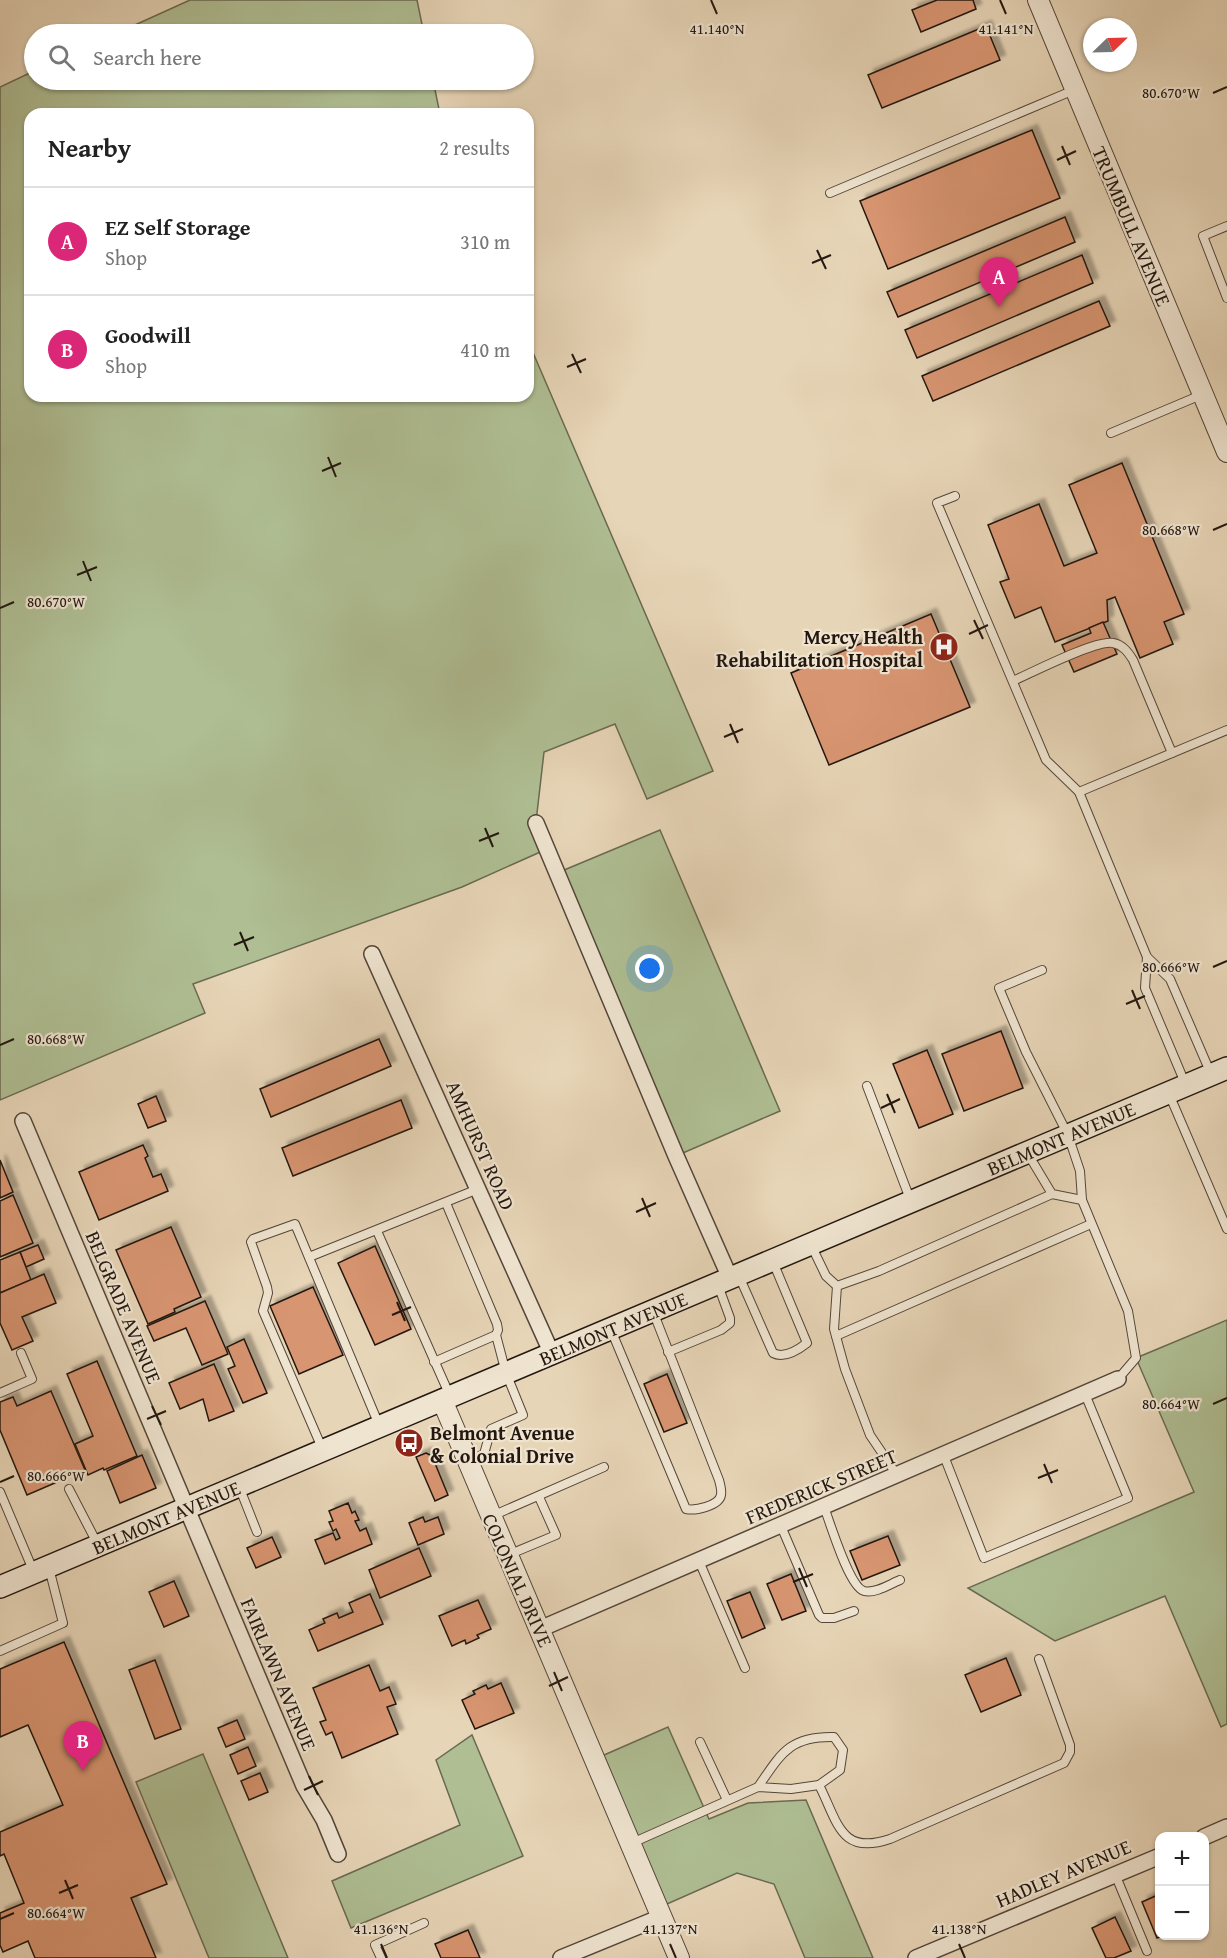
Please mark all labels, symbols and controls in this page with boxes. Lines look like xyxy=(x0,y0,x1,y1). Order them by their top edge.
text: 41.140°N xyxy=(690,18,745,39)
text: 41.141°N xyxy=(979,18,1034,39)
north arrow xyxy=(1083,18,1137,72)
search box xyxy=(24,24,534,90)
icon: search xyxy=(45,41,78,74)
text: Search here xyxy=(93,41,202,73)
text: 80.670°W xyxy=(1142,82,1200,103)
text: Nearby xyxy=(48,128,131,167)
text: 2 results xyxy=(439,133,510,162)
street label: TRUMBULL AVENUE xyxy=(1085,142,1179,310)
text: EZ Self Storage xyxy=(105,211,251,243)
text: A xyxy=(61,227,74,256)
text: 310 m xyxy=(460,227,510,256)
text: Shop xyxy=(105,243,147,272)
pin: A xyxy=(980,258,1018,307)
text: Goodwill xyxy=(105,319,191,351)
text: B xyxy=(61,335,74,364)
text: 410 m xyxy=(460,335,510,364)
text: Shop xyxy=(105,351,147,380)
text: 80.668°W xyxy=(1142,519,1200,540)
text: 80.670°W xyxy=(27,591,85,612)
place label: Mercy Health Rehabilitation Hospital xyxy=(716,622,923,674)
hospital icon: Mercy Health Rehabilitation Hospital xyxy=(928,631,960,663)
your location xyxy=(635,954,664,983)
text: 80.666°W xyxy=(1142,956,1200,977)
text: 80.668°W xyxy=(27,1028,85,1049)
street label: AMHURST ROAD xyxy=(439,1076,523,1214)
street label: BELMONT AVENUE xyxy=(982,1094,1140,1182)
street label: BELGRADE AVENUE xyxy=(79,1226,169,1388)
street label: BELMONT AVENUE xyxy=(534,1284,692,1372)
text: 80.664°W xyxy=(1142,1393,1200,1414)
place label: Belmont Avenue & Colonial Drive xyxy=(430,1418,575,1470)
bus stop icon: Belmont Avenue & Colonial Drive xyxy=(393,1427,425,1459)
street label: FREDERICK STREET xyxy=(741,1441,901,1531)
text: 80.666°W xyxy=(27,1465,85,1486)
street label: BELMONT AVENUE xyxy=(87,1473,245,1561)
street label: COLONIAL DRIVE xyxy=(476,1509,560,1651)
street label: FAIRLAWN AVENUE xyxy=(234,1593,324,1755)
pin: B xyxy=(64,1722,103,1771)
street label: HADLEY AVENUE xyxy=(991,1832,1135,1914)
map controls xyxy=(1155,1832,1209,1940)
button: + xyxy=(1155,1832,1209,1886)
button: − xyxy=(1155,1886,1209,1940)
text: 80.664°W xyxy=(27,1902,85,1923)
text: 41.136°N xyxy=(354,1918,409,1939)
text: 41.137°N xyxy=(643,1918,698,1939)
text: 41.138°N xyxy=(932,1918,987,1939)

